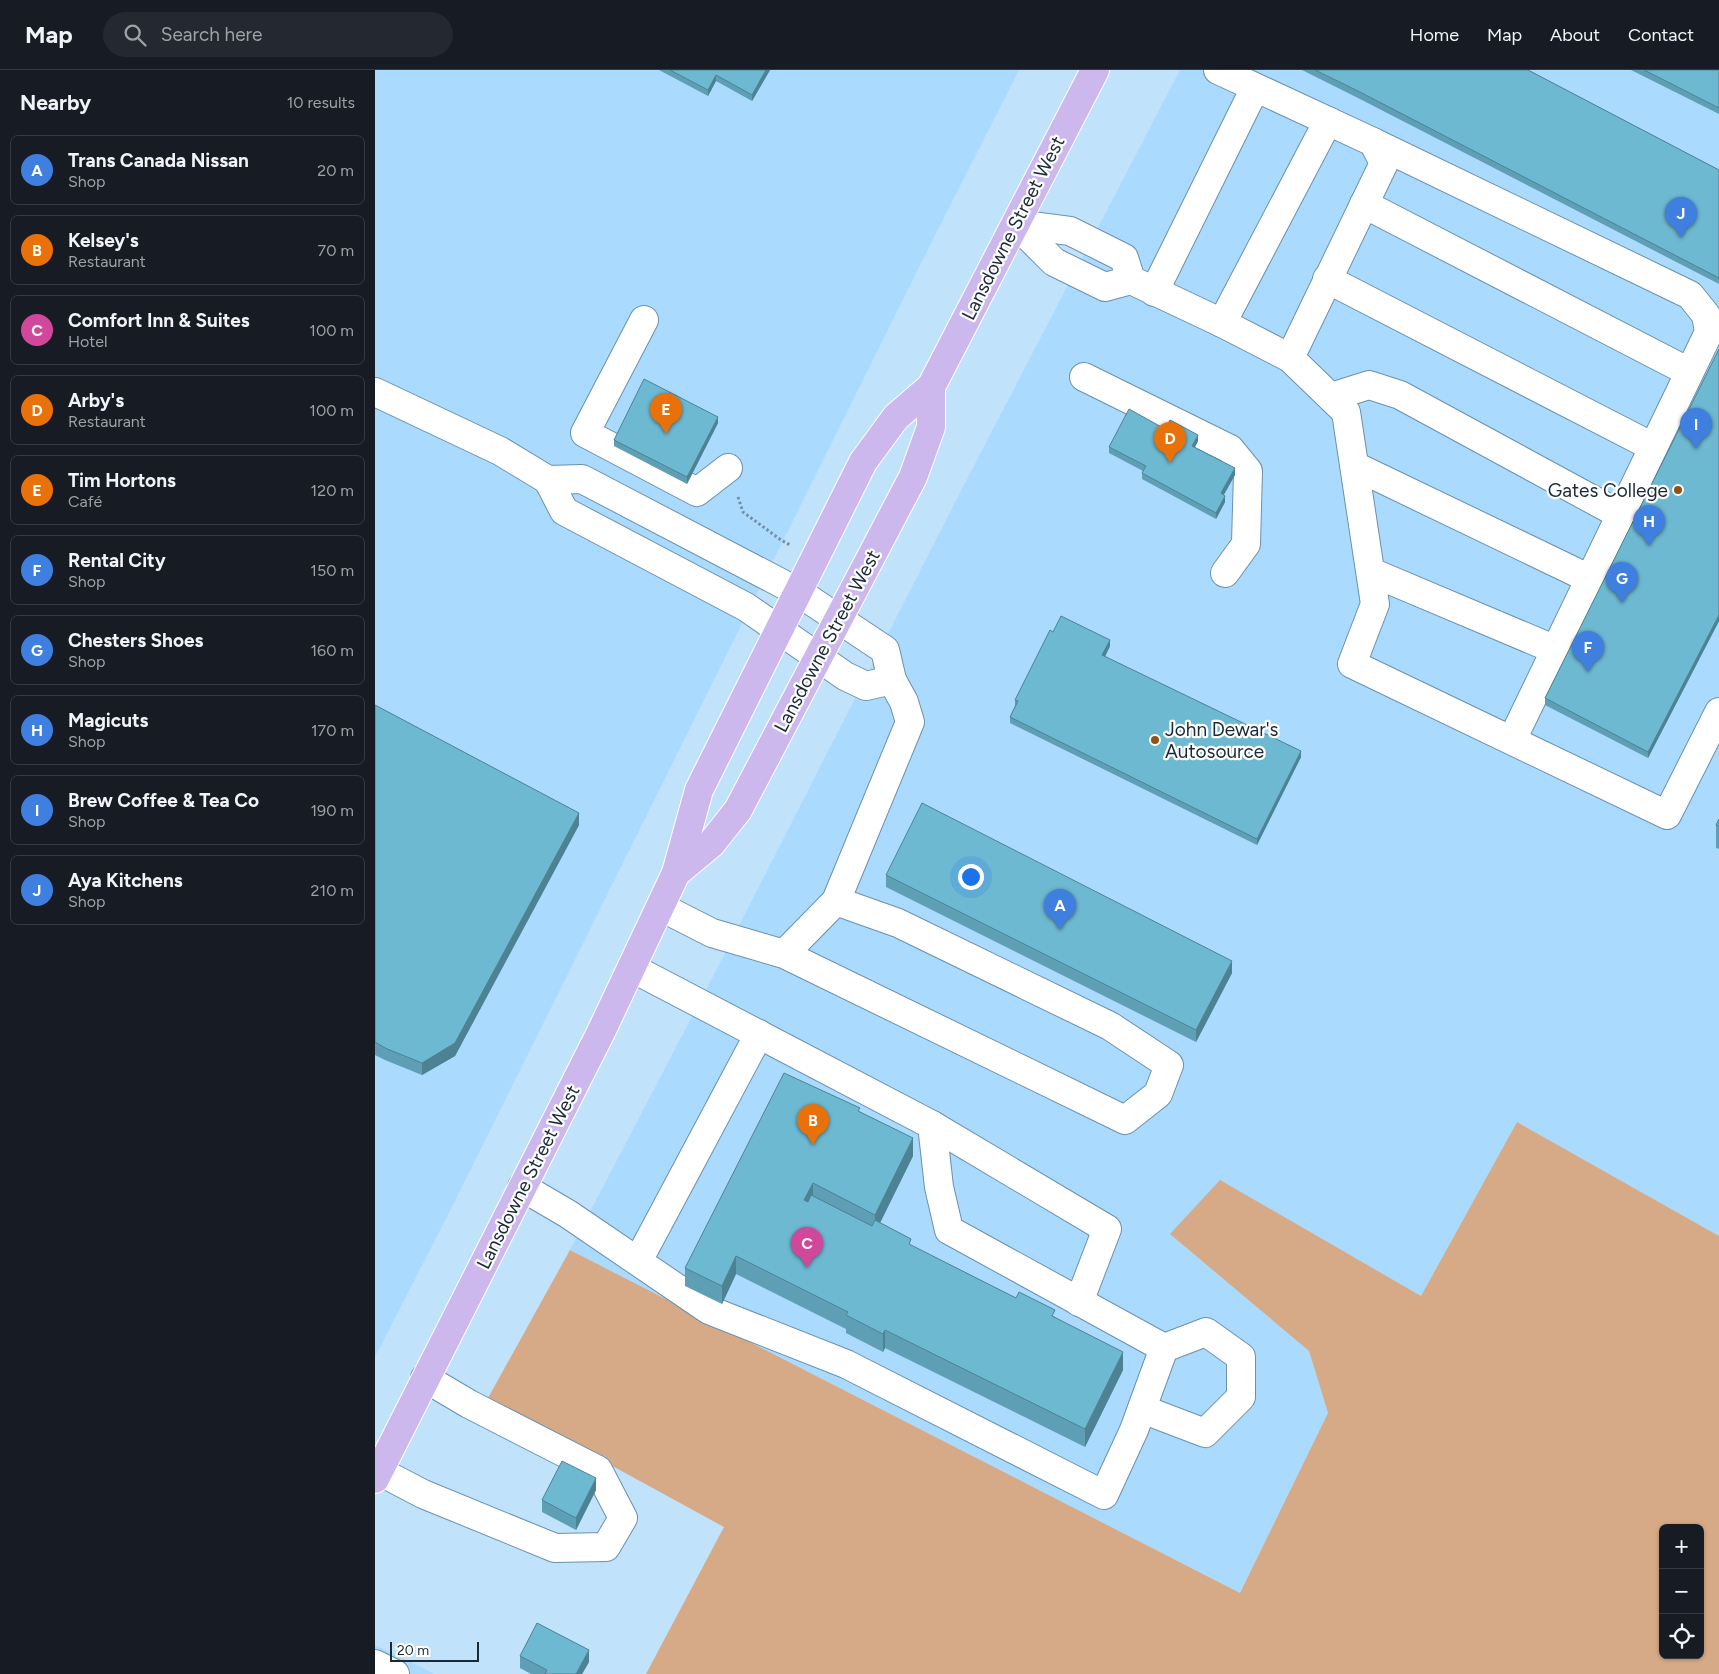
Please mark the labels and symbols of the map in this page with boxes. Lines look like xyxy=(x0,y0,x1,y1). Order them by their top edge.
street label: Lansdowne Street West xyxy=(957,132,1069,324)
pin: J xyxy=(1665,197,1697,238)
pin: E xyxy=(650,393,682,434)
pin: I xyxy=(1680,408,1712,449)
pin: D xyxy=(1154,422,1186,463)
place label: Gates College xyxy=(1548,479,1668,502)
marker: Gates College xyxy=(1672,484,1684,496)
pin: H xyxy=(1633,505,1665,546)
street label: Lansdowne Street West xyxy=(769,546,885,736)
pin: G xyxy=(1606,562,1638,603)
pin: F xyxy=(1572,631,1604,672)
place label: John Dewar's Autosource xyxy=(1165,718,1278,763)
marker: John Dewar's Autosource xyxy=(1149,734,1161,746)
your location xyxy=(958,864,984,890)
pin: A xyxy=(1044,889,1076,930)
street label: Lansdowne Street West xyxy=(472,1081,584,1273)
pin: B xyxy=(797,1104,829,1145)
pin: C xyxy=(791,1227,823,1268)
scale bar xyxy=(390,1639,479,1662)

